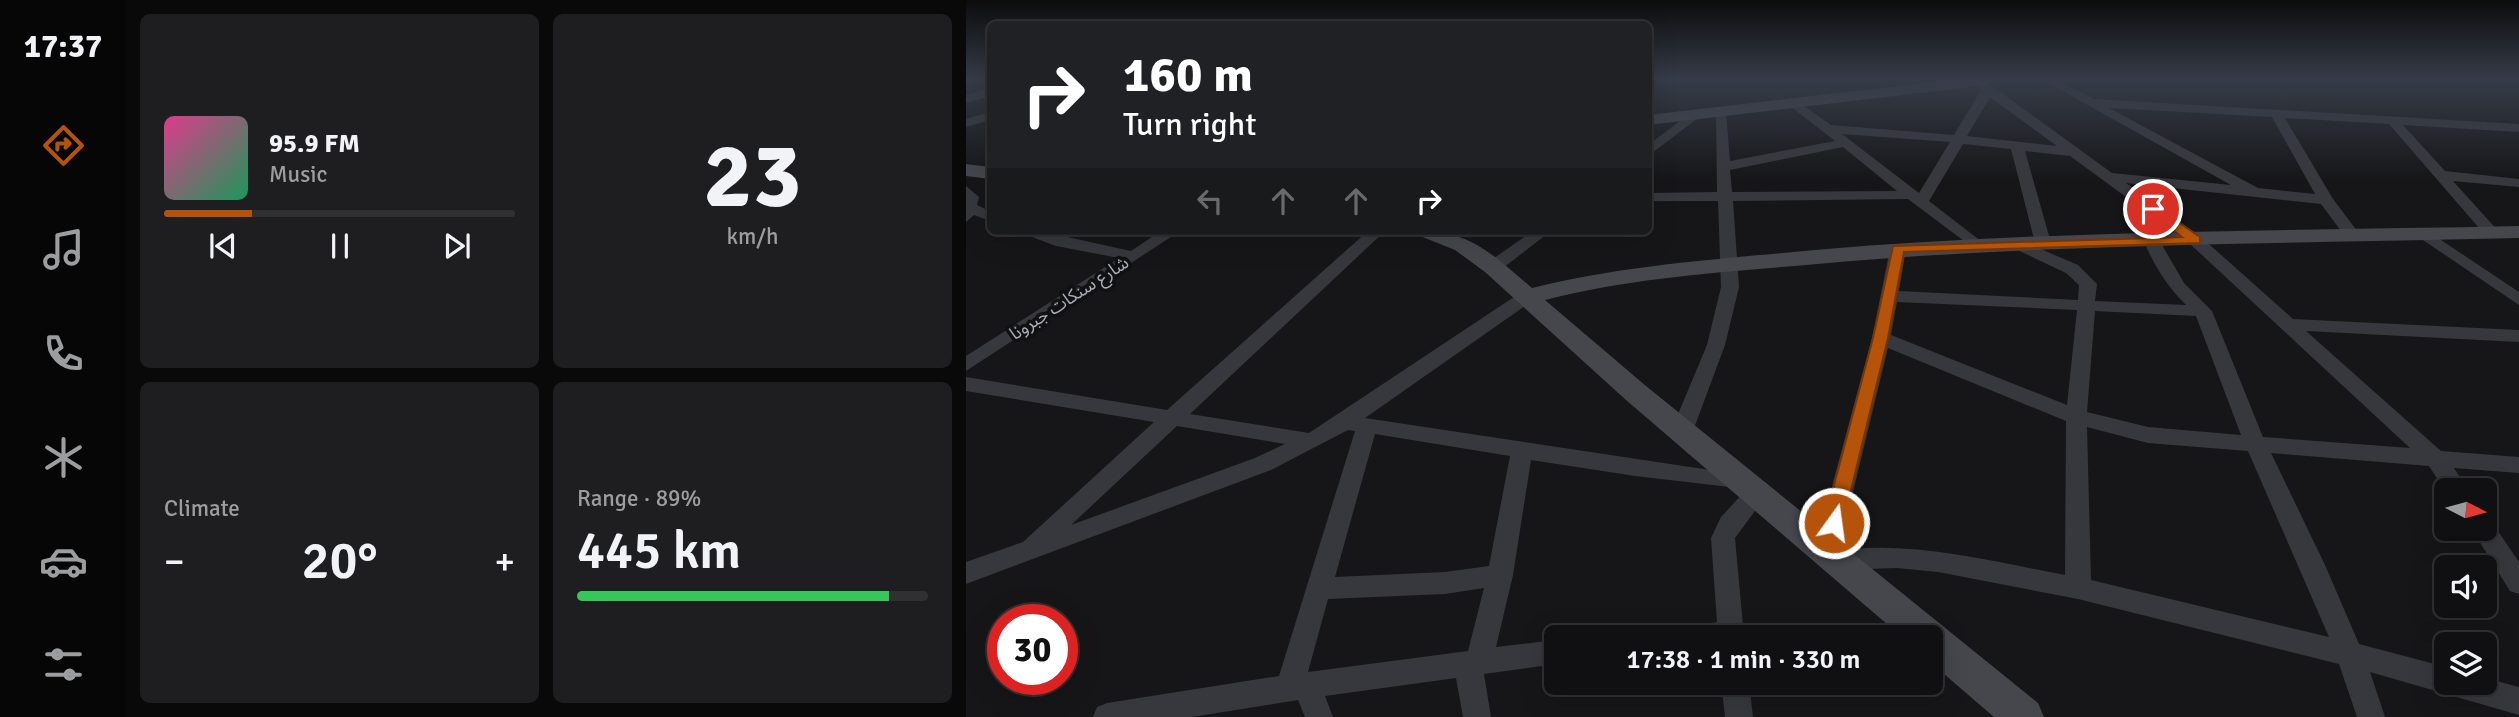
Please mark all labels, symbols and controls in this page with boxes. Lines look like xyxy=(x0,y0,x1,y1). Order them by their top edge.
text: 17:37 xyxy=(24,27,102,66)
text: 160 m xyxy=(1123,45,1253,105)
icon: right xyxy=(1008,49,1099,140)
text: Turn right xyxy=(1123,105,1256,144)
text: 23 xyxy=(703,120,802,233)
icon: directions xyxy=(39,121,88,170)
text: 95.9 FM xyxy=(269,128,360,160)
text: Music xyxy=(269,160,327,189)
pin xyxy=(2123,179,2183,239)
icon: left xyxy=(1191,182,1229,220)
icon: ahead xyxy=(1264,182,1302,220)
icon: ahead xyxy=(1337,182,1375,220)
icon: right xyxy=(1410,182,1448,220)
icon: arrive xyxy=(2134,190,2172,228)
text: km/h xyxy=(726,222,779,251)
icon: music xyxy=(39,225,88,274)
icon: previous xyxy=(204,227,242,265)
icon: pause xyxy=(321,227,359,265)
icon: next xyxy=(438,227,476,265)
street label: شارع سنكات جبرونا xyxy=(1005,251,1134,347)
icon: phone xyxy=(39,329,88,378)
icon: climate xyxy=(39,433,88,482)
north arrow xyxy=(2434,478,2497,541)
map controls xyxy=(2434,478,2497,695)
text: Range · 89% xyxy=(577,484,701,513)
position arrow xyxy=(1797,486,1871,560)
text: Climate xyxy=(164,494,240,523)
text: 445 km xyxy=(577,519,741,583)
text: 20° xyxy=(301,529,378,593)
icon: car xyxy=(39,537,88,586)
text: − xyxy=(164,538,185,585)
text: + xyxy=(494,538,515,585)
button: sound xyxy=(2434,555,2497,618)
speed limit sign: 30 xyxy=(987,604,1078,695)
button: layers xyxy=(2434,632,2497,695)
icon: filters xyxy=(39,640,88,689)
text: 17:38 · 1 min · 330 m xyxy=(1627,644,1860,676)

